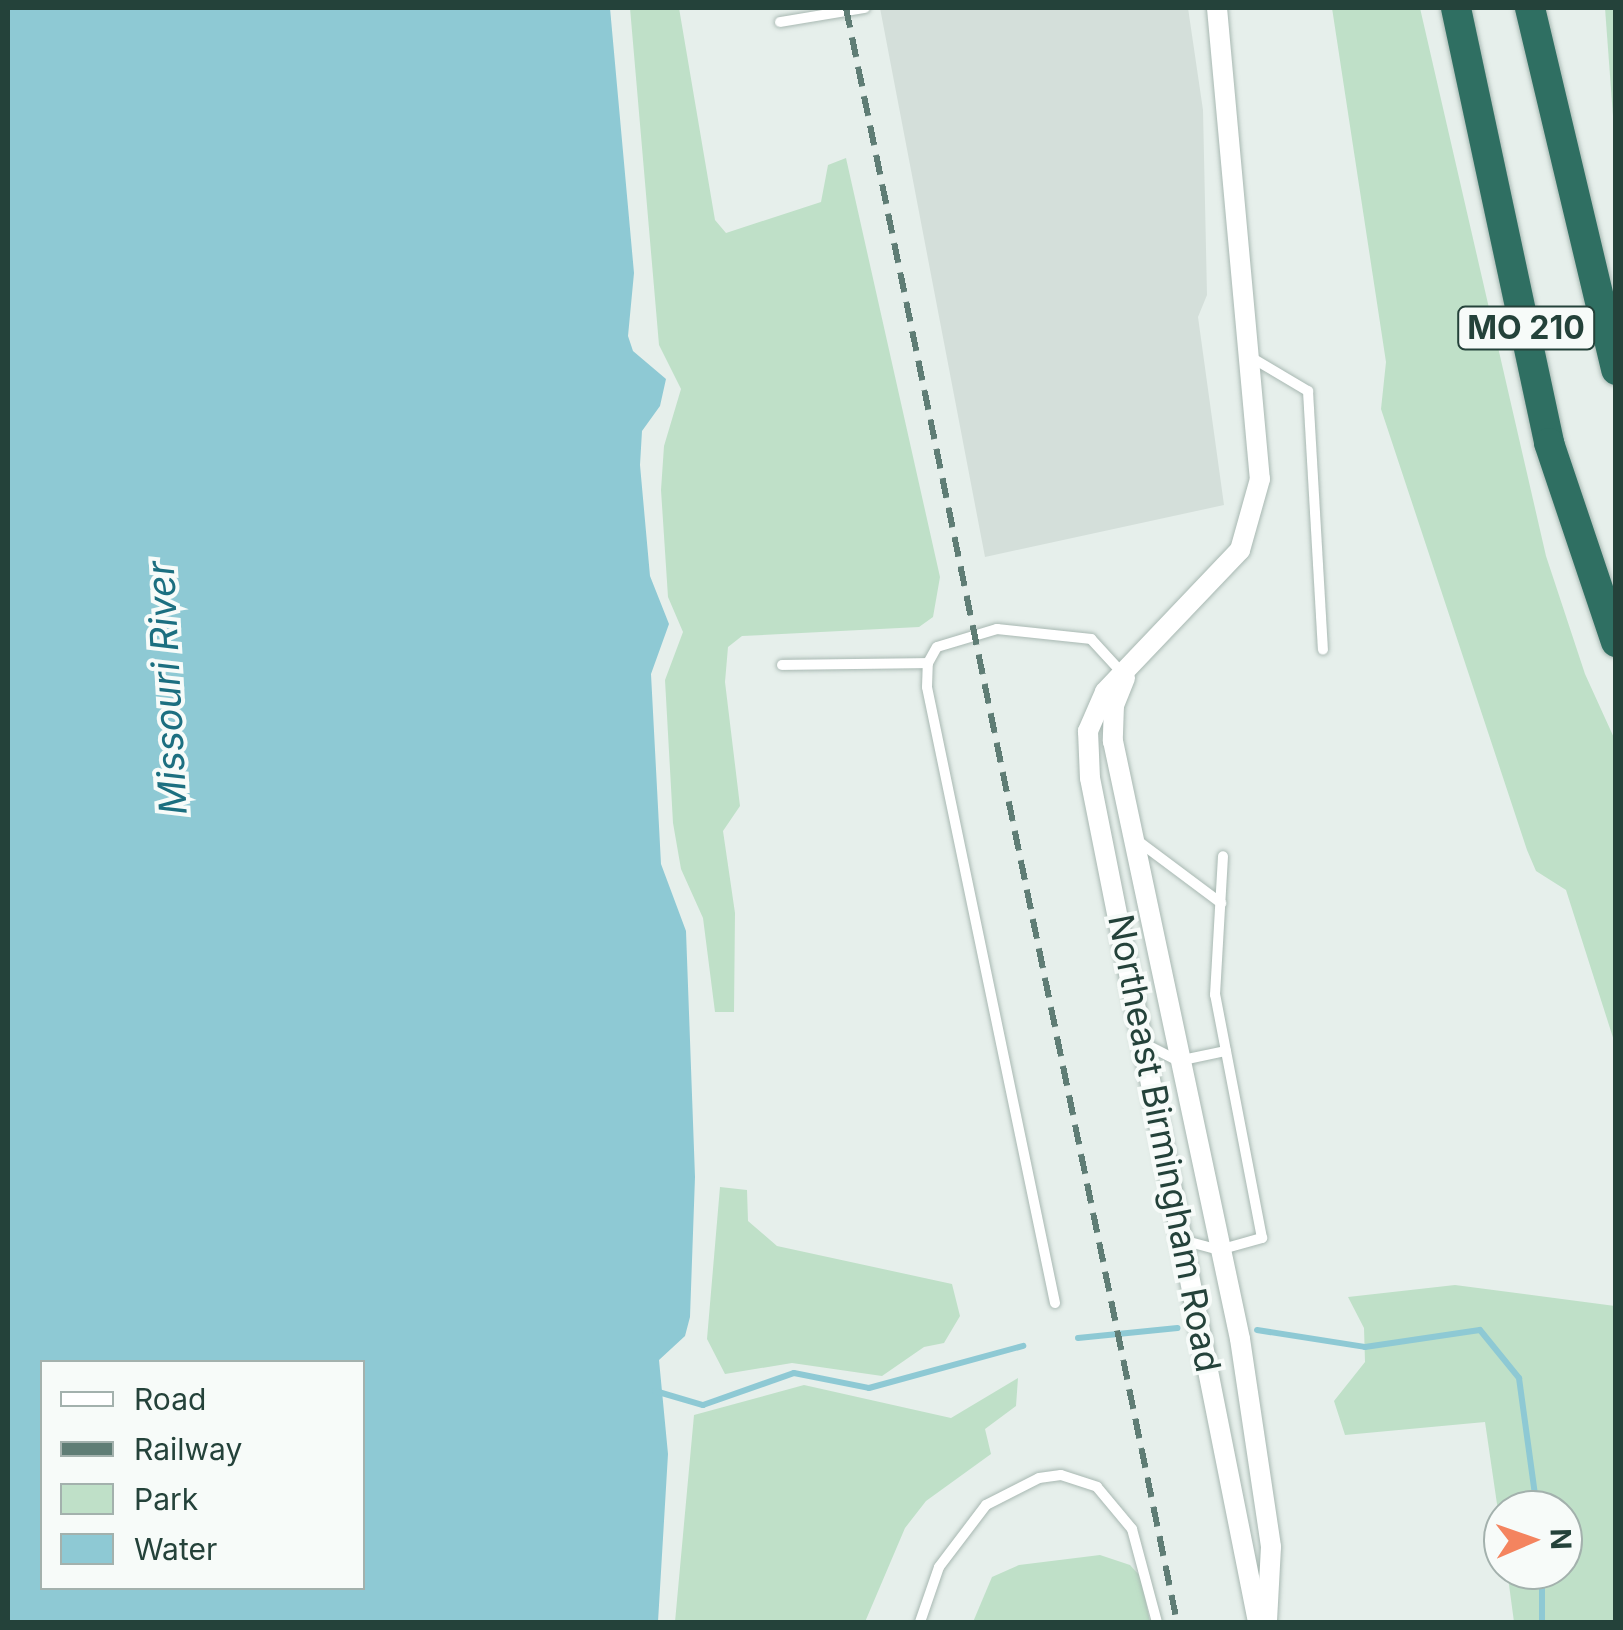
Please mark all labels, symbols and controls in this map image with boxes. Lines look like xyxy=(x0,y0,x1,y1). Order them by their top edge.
road number: MO 210 xyxy=(1456,301,1596,355)
water label: Missouri River xyxy=(138,560,196,816)
street label: Northeast Birmingham Road xyxy=(1100,911,1230,1375)
legend xyxy=(40,1360,365,1590)
text: Road xyxy=(134,1381,206,1417)
text: Railway xyxy=(134,1431,242,1467)
text: Park xyxy=(134,1481,198,1517)
north arrow xyxy=(1483,1490,1583,1590)
text: N xyxy=(1544,1528,1578,1550)
text: Water xyxy=(134,1531,217,1567)

